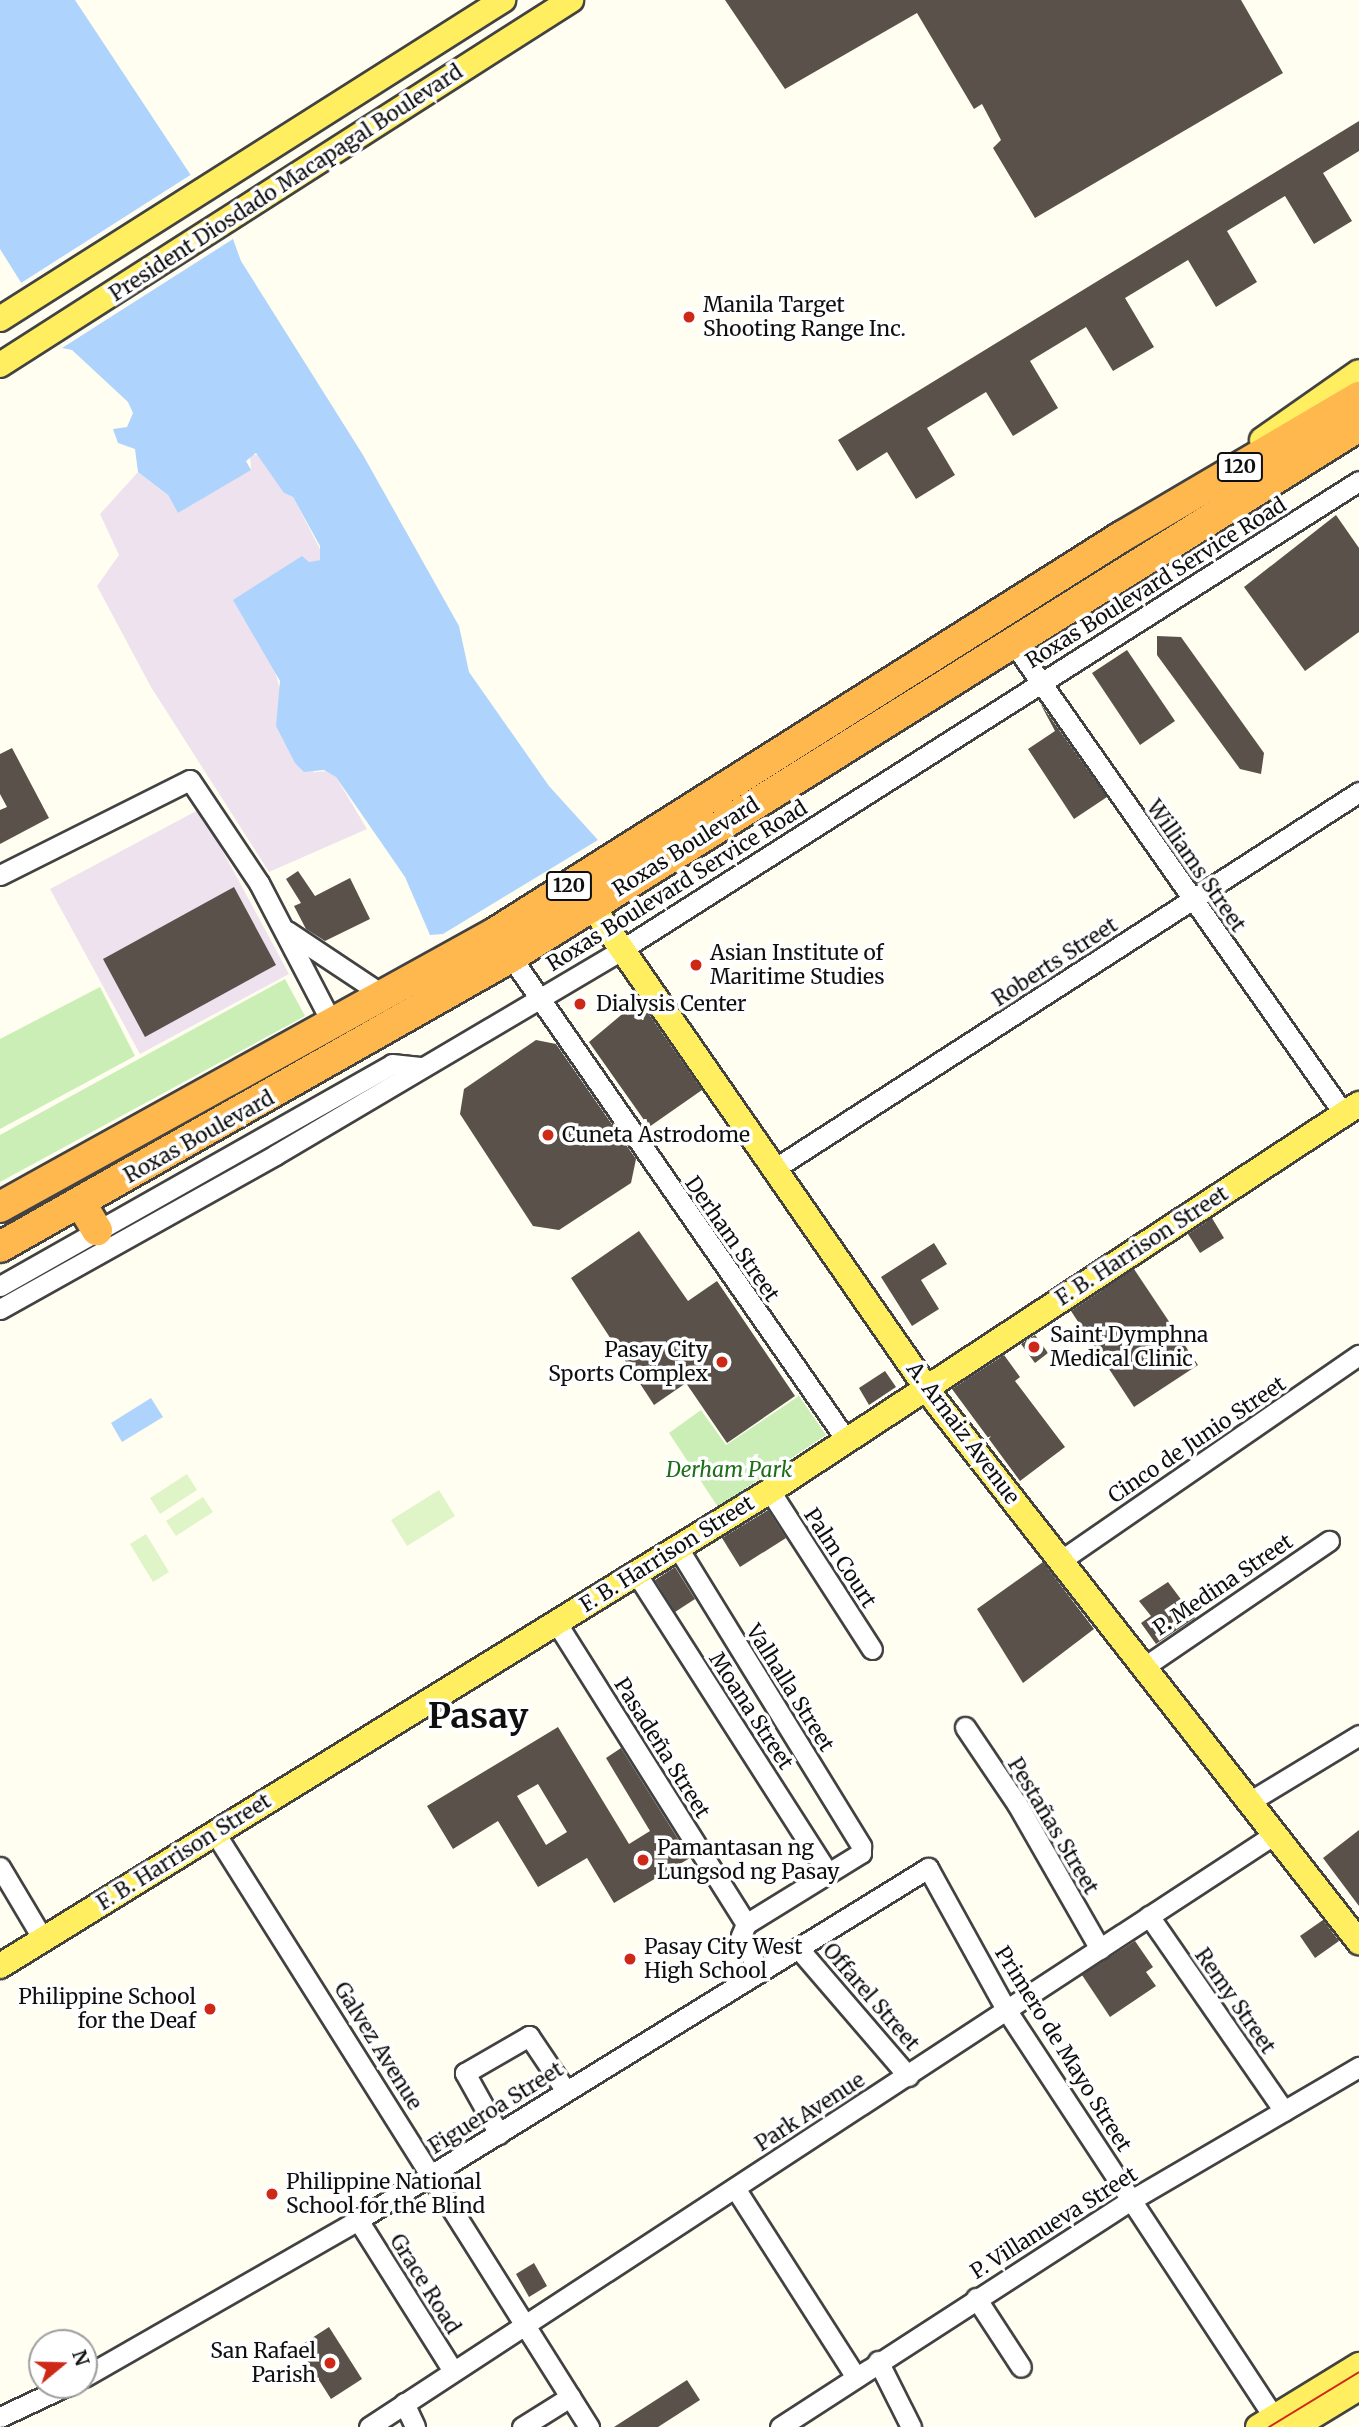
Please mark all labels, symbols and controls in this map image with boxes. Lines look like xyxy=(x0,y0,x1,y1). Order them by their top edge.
street label: President Diosdado Macapagal Boulevard xyxy=(105,59,467,307)
place label: Manila Target Shooting Range Inc. xyxy=(703,292,906,342)
marker: Manila Target Shooting Range Inc. xyxy=(681,309,697,325)
road number: 120 xyxy=(1216,452,1264,482)
street label: Roxas Boulevard Service Road xyxy=(1021,492,1291,674)
street label: Roxas Boulevard xyxy=(608,792,764,902)
street label: Roxas Boulevard Service Road xyxy=(542,795,812,977)
street label: Williams Street xyxy=(1141,795,1251,937)
road number: 120 xyxy=(544,870,594,902)
street label: Roberts Street xyxy=(988,912,1122,1012)
place label: Asian Institute of Maritime Studies xyxy=(710,940,884,990)
marker: Asian Institute of Maritime Studies xyxy=(688,957,704,973)
place label: Dialysis Center xyxy=(596,991,746,1017)
marker: Dialysis Center xyxy=(570,994,590,1014)
street label: Roxas Boulevard xyxy=(120,1085,278,1189)
place label: Cuneta Astrodome xyxy=(562,1122,750,1148)
marker: Cuneta Astrodome xyxy=(540,1127,556,1143)
street label: Derham Street xyxy=(679,1172,785,1306)
street label: F. B. Harrison Street xyxy=(1051,1181,1233,1311)
place label: Saint Dymphna Medical Clinic xyxy=(1050,1322,1208,1372)
place label: Pasay City Sports Complex xyxy=(548,1337,708,1387)
marker: Saint Dymphna Medical Clinic xyxy=(1024,1337,1044,1357)
marker: Pasay City Sports Complex xyxy=(714,1354,730,1370)
street label: A. Arnaiz Avenue xyxy=(901,1357,1025,1509)
street label: Cinco de Junio Street xyxy=(1104,1371,1290,1509)
park label: Derham Park xyxy=(666,1457,792,1483)
street label: F. B. Harrison Street xyxy=(575,1490,759,1618)
street label: Palm Court xyxy=(799,1504,881,1612)
street label: P. Medina Street xyxy=(1148,1529,1298,1641)
street label: Valhalla Street xyxy=(741,1620,839,1756)
street label: Moana Street xyxy=(704,1648,798,1774)
street label: Pasadeña Street xyxy=(609,1673,715,1823)
district label: Pasay xyxy=(428,1695,528,1737)
street label: Pestañas Street xyxy=(1002,1753,1104,1899)
street label: F. B. Harrison Street xyxy=(92,1788,276,1916)
place label: Pamantasan ng Lungsod ng Pasay xyxy=(657,1835,840,1885)
marker: Pamantasan ng Lungsod ng Pasay xyxy=(635,1852,651,1868)
place label: Pasay City West High School xyxy=(644,1934,802,1984)
street label: Offarel Street xyxy=(818,1938,924,2056)
street label: Primero de Mayo Street xyxy=(989,1942,1137,2156)
street label: Remy Street xyxy=(1189,1943,1281,2059)
marker: Pasay City West High School xyxy=(622,1951,638,1967)
street label: Galvez Avenue xyxy=(329,1978,427,2114)
place label: Philippine School for the Deaf xyxy=(18,1984,196,2034)
marker: Philippine School for the Deaf xyxy=(202,2001,218,2017)
street label: Figueroa Street xyxy=(424,2057,568,2159)
street label: Park Avenue xyxy=(751,2067,869,2157)
street label: P. Villanueva Street xyxy=(966,2162,1142,2284)
place label: Philippine National School for the Blind xyxy=(286,2169,485,2219)
marker: Philippine National School for the Blind xyxy=(264,2186,280,2202)
street label: Grace Road xyxy=(384,2229,466,2339)
north arrow xyxy=(28,2329,98,2399)
place label: San Rafael Parish xyxy=(210,2338,316,2388)
text: N xyxy=(67,2347,95,2369)
marker: San Rafael Parish xyxy=(322,2355,338,2371)

